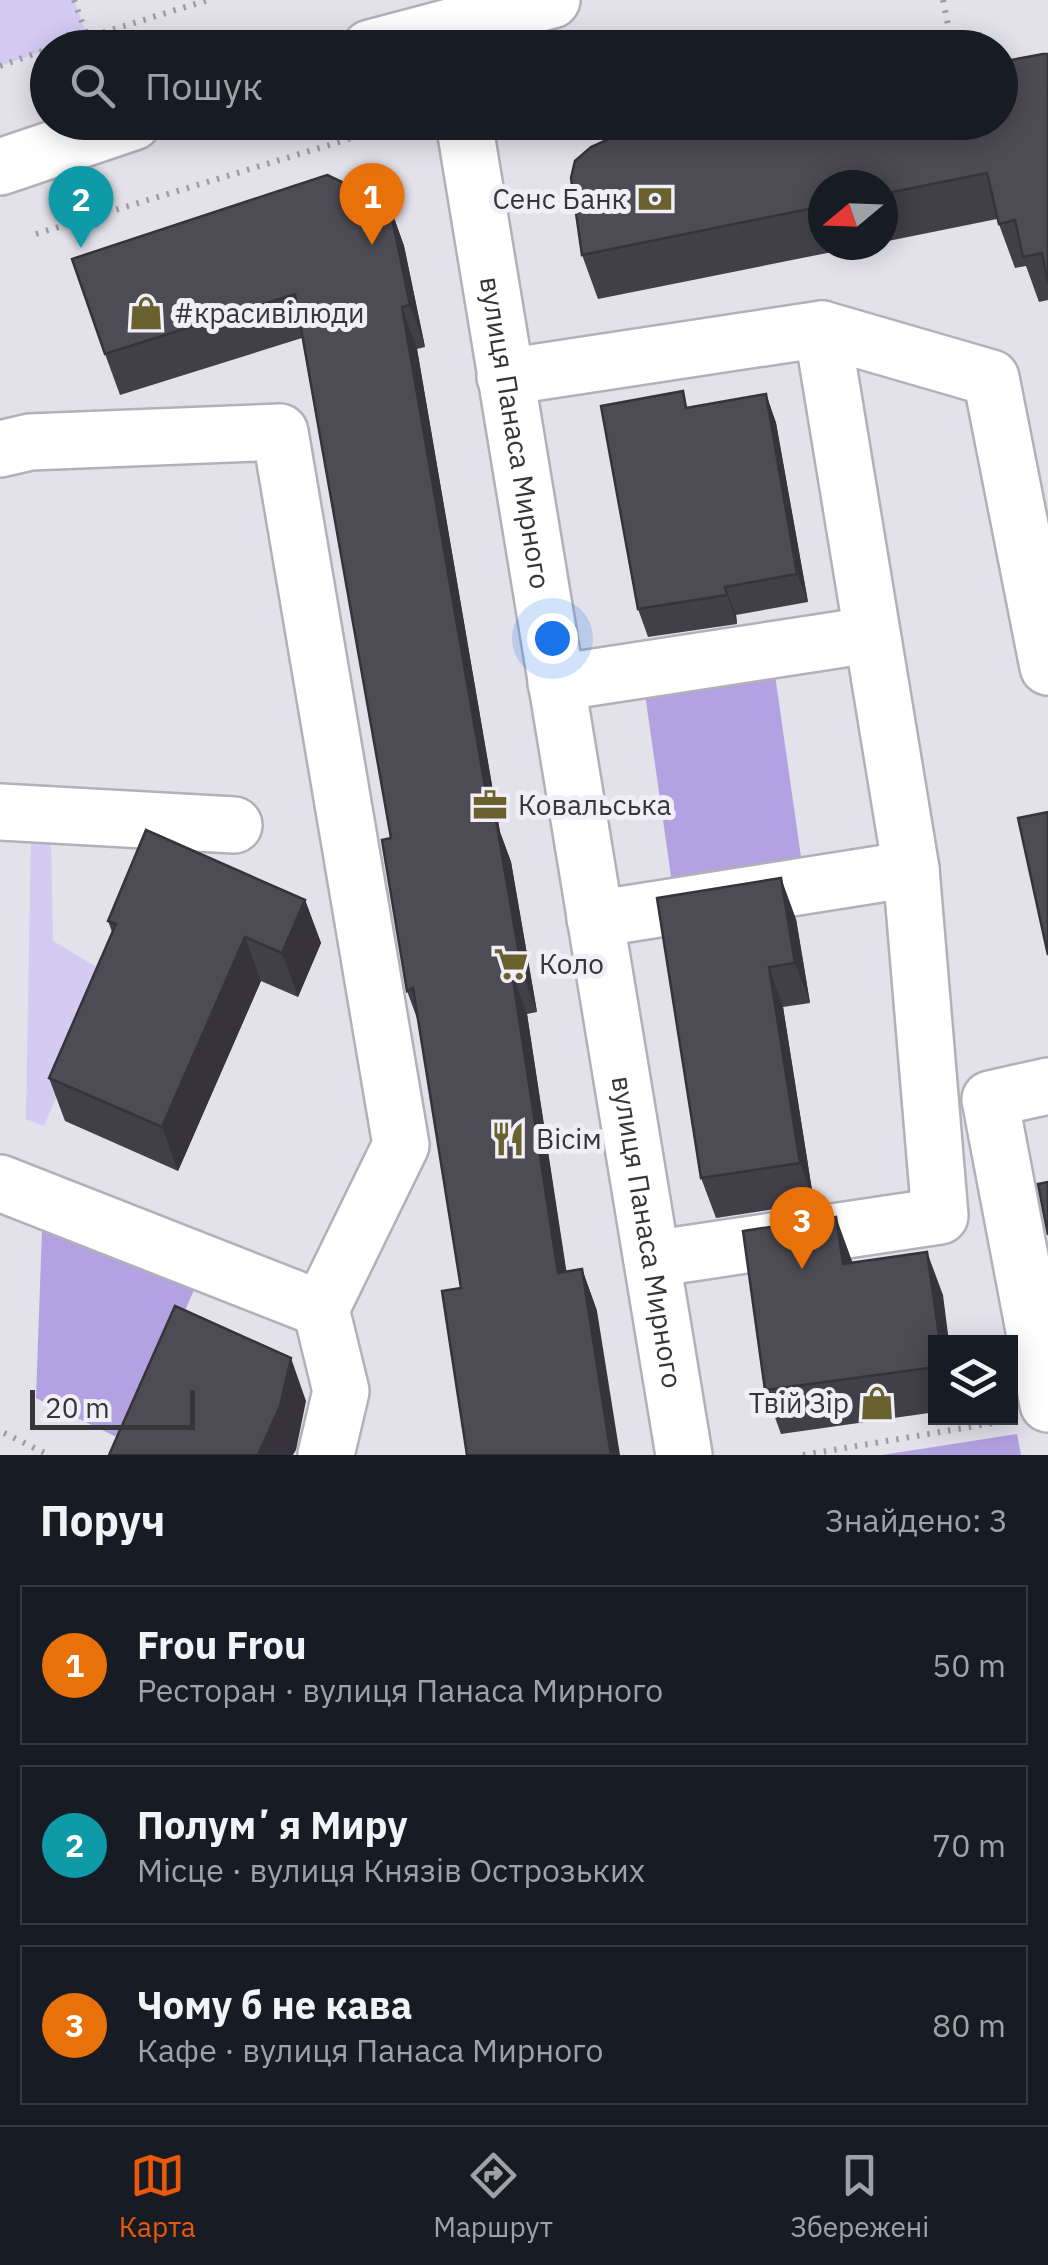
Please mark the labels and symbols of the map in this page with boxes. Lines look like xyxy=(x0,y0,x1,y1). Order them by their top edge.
pin: 1 xyxy=(340,162,404,245)
pin: 2 xyxy=(48,166,114,248)
north arrow xyxy=(808,170,898,260)
place label: Сенс Банк xyxy=(492,180,627,217)
bank icon: Сенс Банк xyxy=(636,180,674,218)
street label: вулиця Панаса Мирного xyxy=(472,274,560,592)
shop icon: #красивілюди xyxy=(127,294,165,332)
place label: #красивілюди xyxy=(174,294,365,331)
your location xyxy=(527,613,578,664)
office icon: Ковальська xyxy=(471,786,509,824)
place label: Ковальська xyxy=(518,786,671,823)
supermarket icon: Коло xyxy=(492,945,530,983)
place label: Коло xyxy=(539,945,604,982)
street label: вулиця Панаса Мирного xyxy=(604,1073,692,1391)
restaurant icon: Вісім xyxy=(489,1120,527,1158)
place label: Вісім xyxy=(536,1120,602,1157)
pin: 3 xyxy=(770,1186,834,1269)
place label: Твій Зір xyxy=(749,1384,849,1421)
shop icon: Твій Зір xyxy=(858,1384,896,1422)
scale bar xyxy=(30,1385,195,1430)

